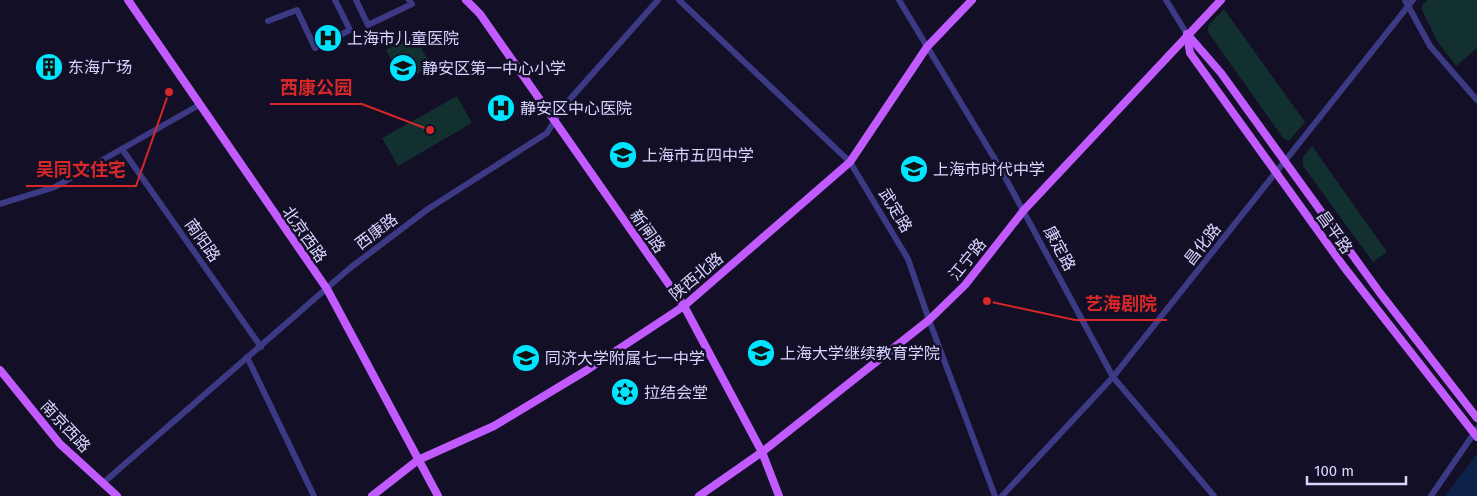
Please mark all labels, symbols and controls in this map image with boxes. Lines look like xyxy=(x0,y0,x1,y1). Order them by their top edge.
hospital icon: 上海市儿童医院 xyxy=(313,23,343,53)
place label: 上海市儿童医院 xyxy=(347,29,459,48)
building icon: 东海广场 xyxy=(34,52,64,82)
school or university icon: 静安区第一中心小学 xyxy=(388,53,418,83)
place label: 东海广场 xyxy=(68,58,132,77)
place label: 静安区第一中心小学 xyxy=(422,59,566,78)
callout: 西康公园 xyxy=(270,71,362,104)
text: 西康公园 xyxy=(280,77,352,99)
hospital icon: 静安区中心医院 xyxy=(486,93,516,123)
place label: 静安区中心医院 xyxy=(520,99,632,118)
school or university icon: 上海市五四中学 xyxy=(608,140,638,170)
place label: 上海市五四中学 xyxy=(642,146,754,165)
callout: 吴同文住宅 xyxy=(26,153,136,186)
school or university icon: 上海市时代中学 xyxy=(899,154,929,184)
text: 吴同文住宅 xyxy=(36,159,126,181)
place label: 上海市时代中学 xyxy=(933,160,1045,179)
street label: 武定路 xyxy=(875,185,916,236)
street label: 北京西路 xyxy=(278,203,331,266)
street label: 新闸路 xyxy=(626,206,669,256)
street label: 昌平路 xyxy=(1313,207,1356,257)
street label: 西康路 xyxy=(351,209,401,253)
street label: 南阳路 xyxy=(181,215,224,265)
street label: 昌化路 xyxy=(1180,220,1225,269)
street label: 康定路 xyxy=(1040,223,1079,274)
street label: 江宁路 xyxy=(945,235,990,284)
street label: 陕西北路 xyxy=(666,249,727,304)
callout: 艺海剧院 xyxy=(1075,287,1167,320)
text: 艺海剧院 xyxy=(1085,293,1157,315)
school or university icon: 上海大学继续教育学院 xyxy=(746,338,776,368)
school or university icon: 同济大学附属七一中学 xyxy=(511,343,541,373)
place label: 上海大学继续教育学院 xyxy=(780,344,940,363)
place label: 同济大学附属七一中学 xyxy=(545,349,705,368)
synagogue icon: 拉结会堂 xyxy=(610,377,640,407)
place label: 拉结会堂 xyxy=(644,383,708,402)
street label: 南京西路 xyxy=(37,396,94,456)
scale bar xyxy=(1307,454,1406,486)
text: 100 m xyxy=(1314,462,1354,480)

